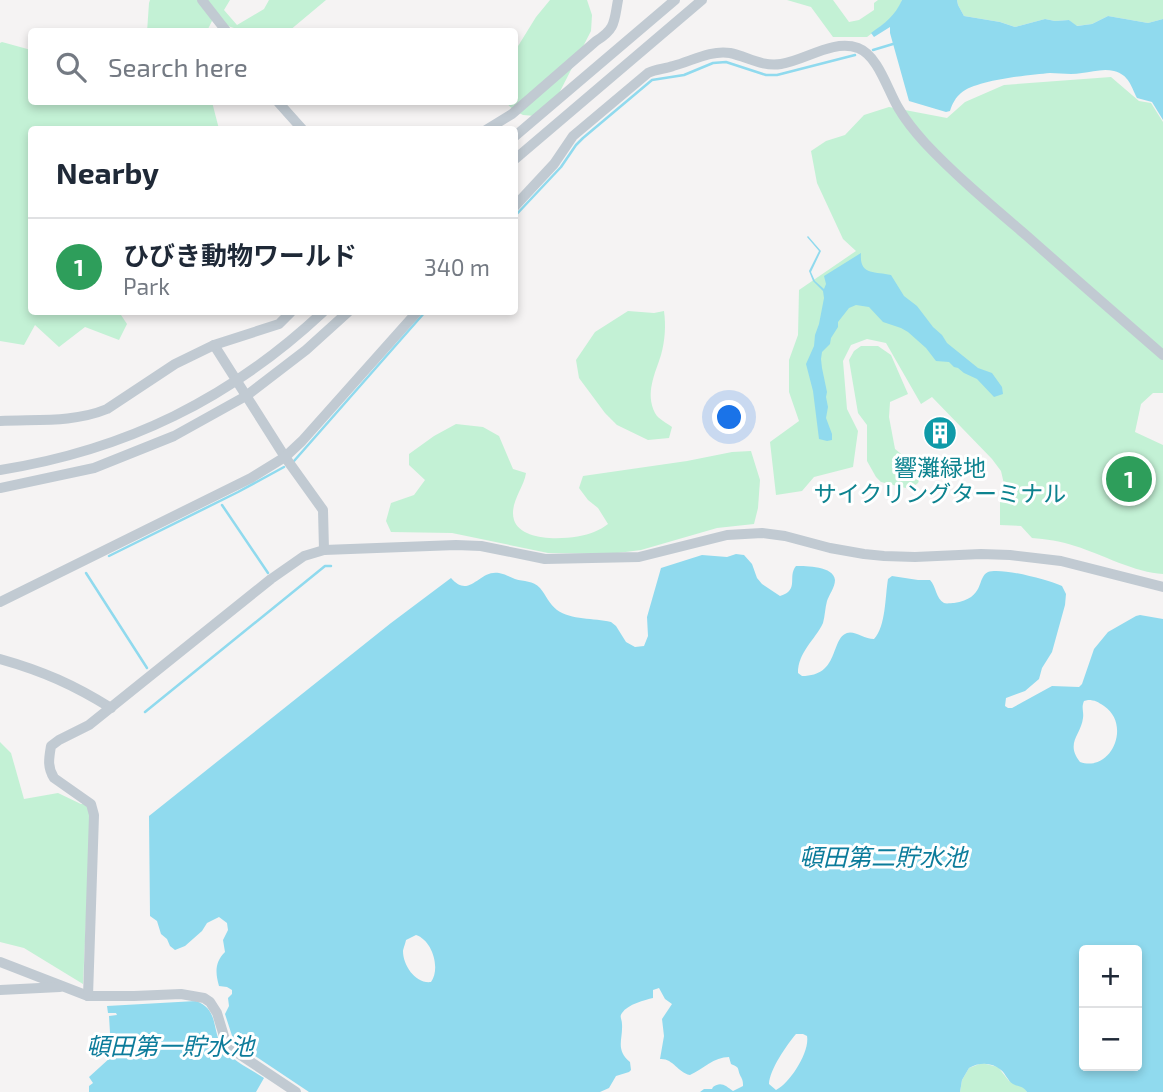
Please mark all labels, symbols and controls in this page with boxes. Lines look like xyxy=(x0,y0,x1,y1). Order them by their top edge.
search box xyxy=(28,28,518,105)
icon: search xyxy=(52,48,90,86)
text: Search here xyxy=(108,51,248,82)
text: Nearby xyxy=(56,154,159,190)
text: ひびき動物ワールド xyxy=(123,239,357,270)
text: 1 xyxy=(74,253,84,281)
text: 340 m xyxy=(424,253,490,281)
text: Park xyxy=(123,272,170,300)
your location xyxy=(712,400,746,434)
building icon: 響灘緑地 サイクリングターミナル xyxy=(921,414,959,452)
place label: 響灘緑地 サイクリングターミナル xyxy=(814,453,1066,507)
pin: 1 xyxy=(1106,453,1152,505)
water label: 頓田第二貯水池 xyxy=(799,842,969,871)
map controls xyxy=(1079,945,1142,1071)
button: + xyxy=(1079,945,1142,1008)
button: − xyxy=(1079,1008,1142,1071)
water label: 頓田第一貯水池 xyxy=(86,1031,256,1060)

